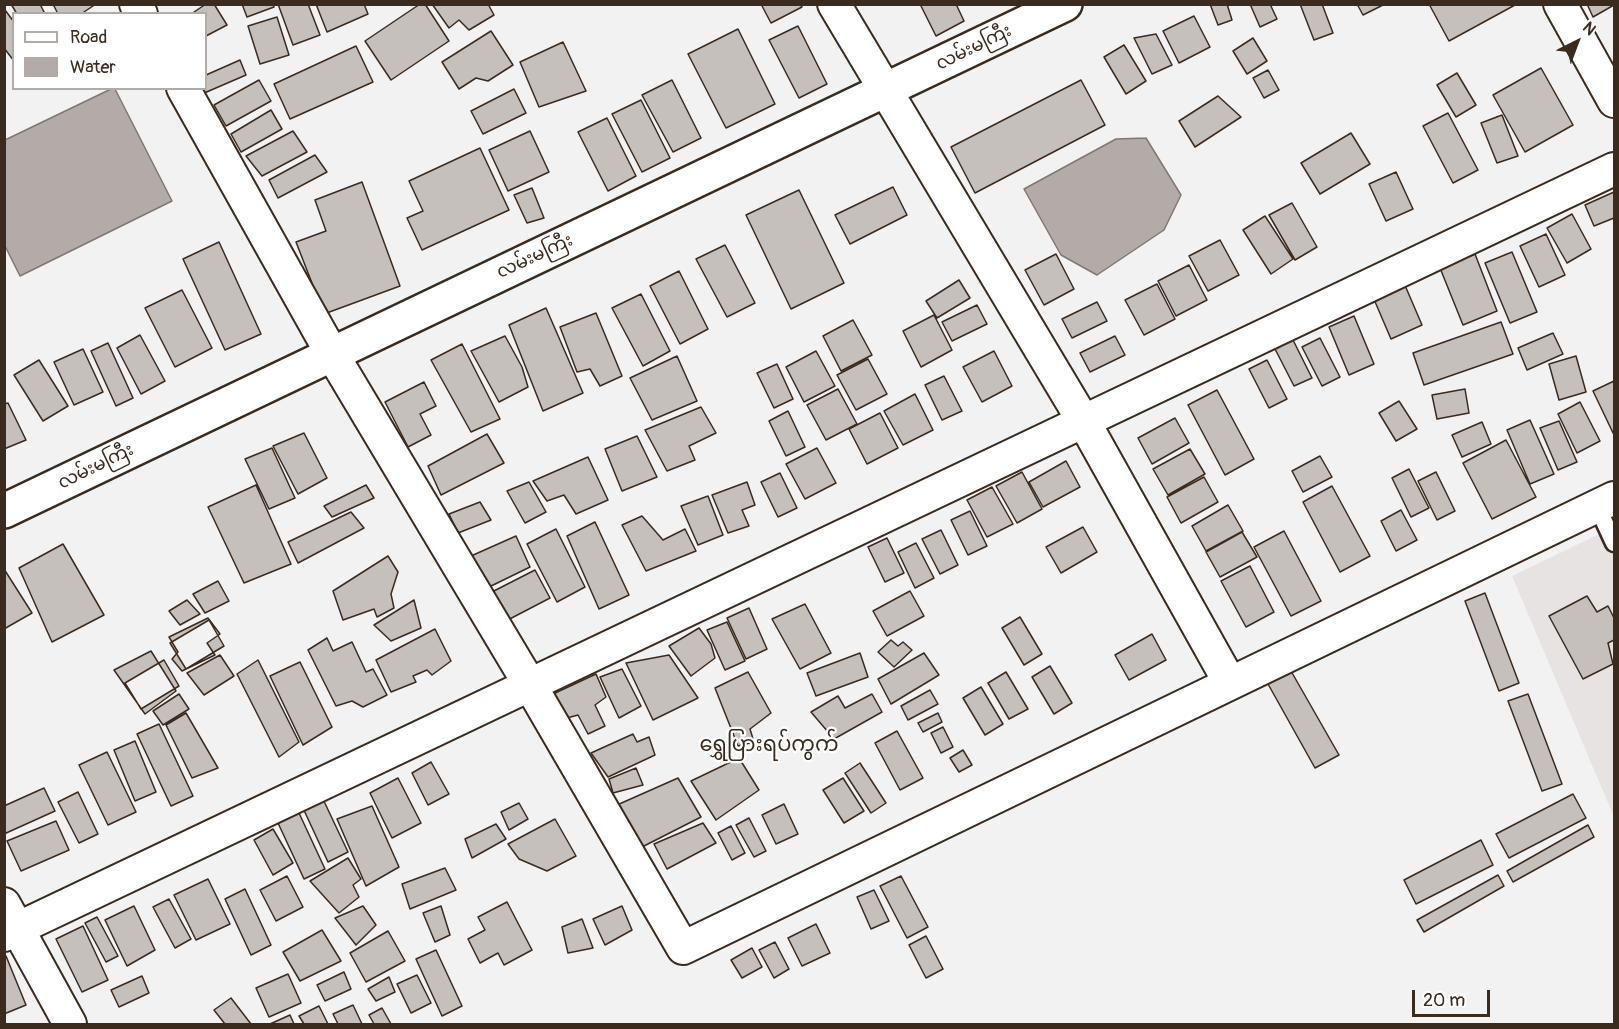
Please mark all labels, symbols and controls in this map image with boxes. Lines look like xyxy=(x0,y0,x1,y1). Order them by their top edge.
legend xyxy=(12,12,207,90)
north arrow xyxy=(1547,12,1607,72)
text: N xyxy=(1578,18,1600,40)
street label: လမ်းမကြီး xyxy=(933,20,1015,76)
text: Road xyxy=(70,26,107,49)
text: Water xyxy=(70,56,116,79)
street label: လမ်းမကြီး xyxy=(494,230,576,284)
street label: လမ်းမကြီး xyxy=(55,439,137,495)
district label: ရွှေပြားရပ်ကွက် xyxy=(699,733,839,759)
scale bar xyxy=(1415,978,1493,1016)
text: 20 m xyxy=(1423,989,1465,1012)

